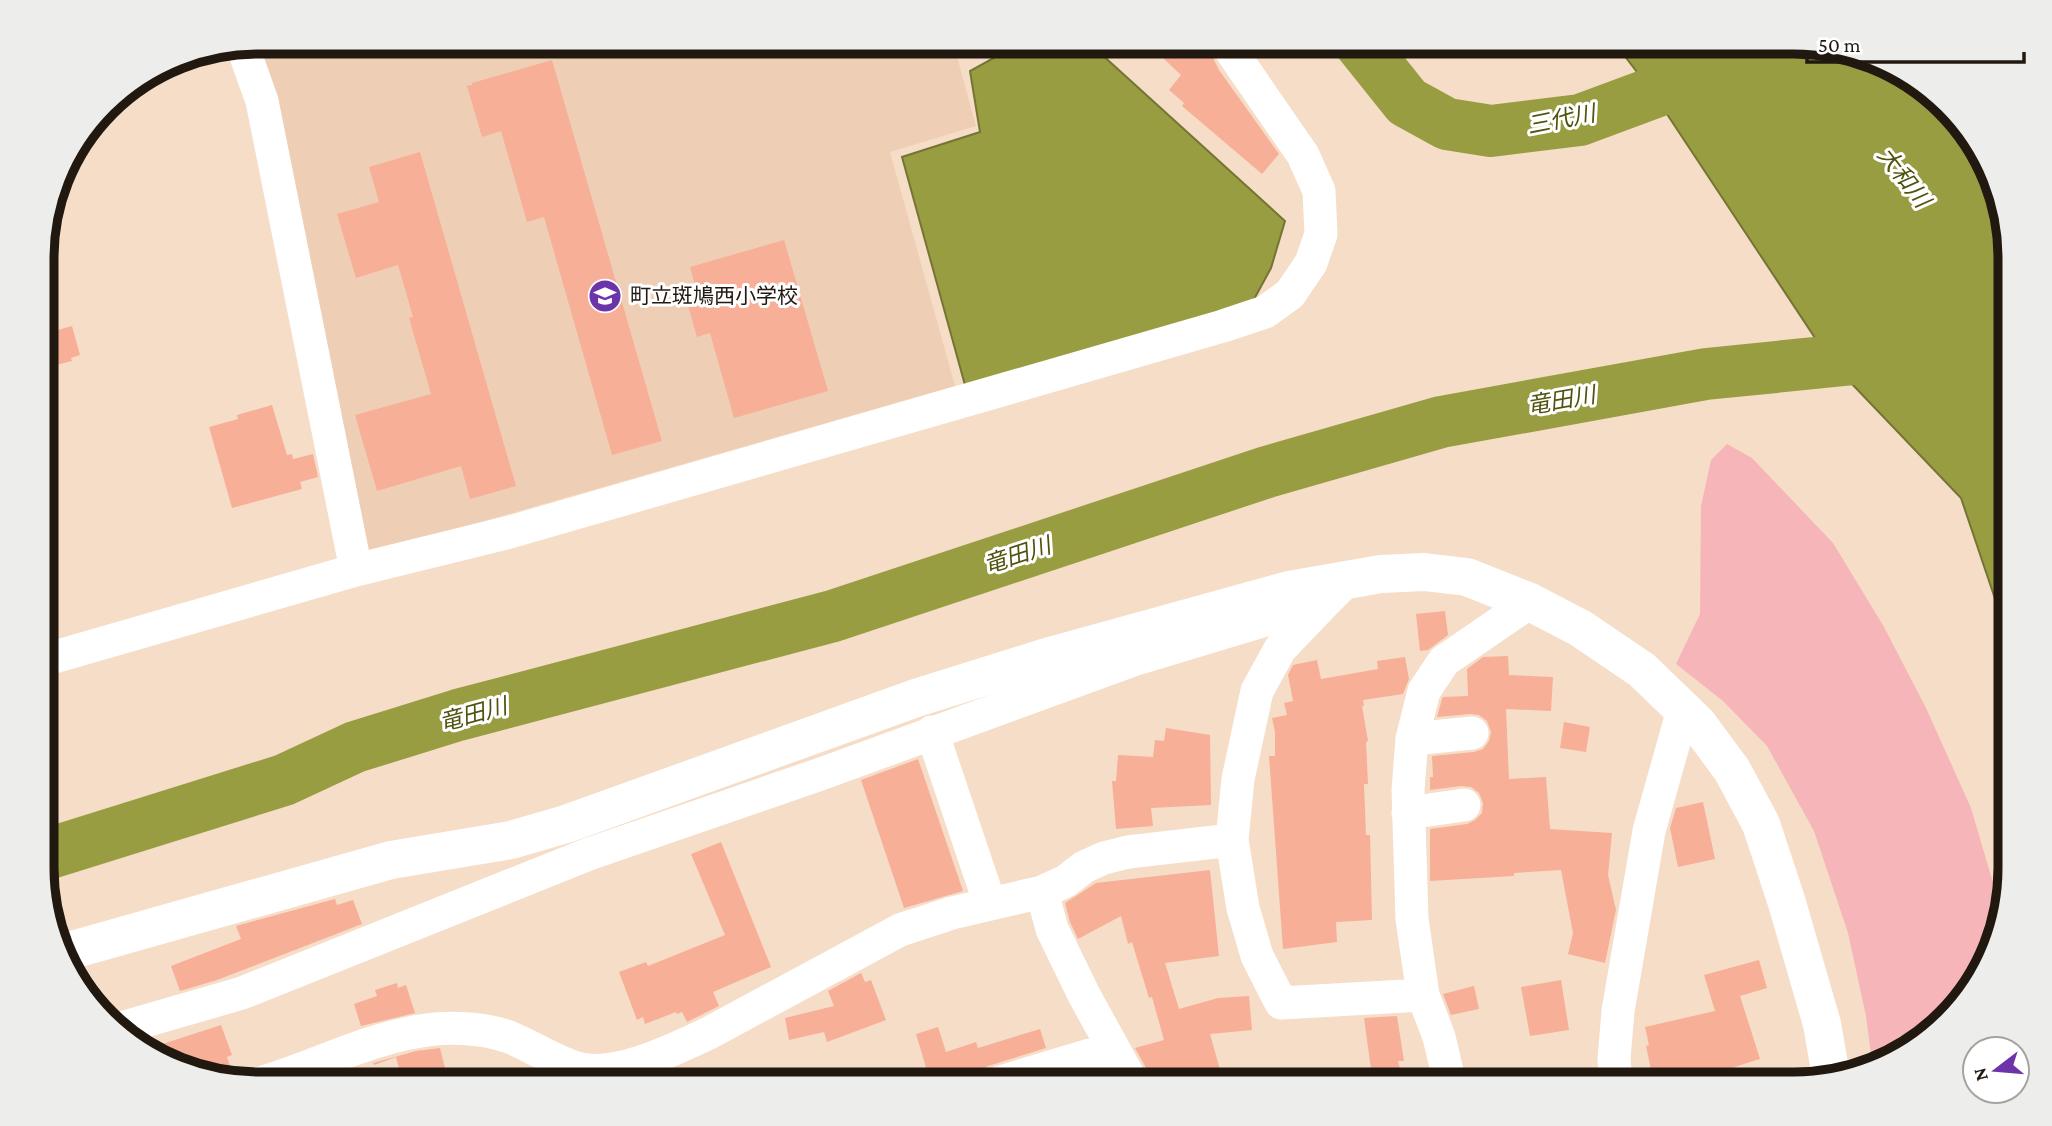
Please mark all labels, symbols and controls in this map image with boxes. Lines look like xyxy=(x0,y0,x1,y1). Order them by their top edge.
scale bar xyxy=(1807,21,2024,65)
text: 50 m xyxy=(1818,33,1861,57)
water label: 三代川 xyxy=(1525,99,1600,138)
water label: 大和川 xyxy=(1873,142,1937,215)
school or university icon: 町立斑鳩西小学校 xyxy=(586,277,624,315)
place label: 町立斑鳩西小学校 xyxy=(630,284,798,308)
water label: 竜田川 xyxy=(1525,381,1600,419)
water label: 竜田川 xyxy=(980,531,1057,578)
water label: 竜田川 xyxy=(436,692,513,735)
north arrow xyxy=(1961,1035,2031,1105)
text: N xyxy=(1968,1065,1992,1084)

